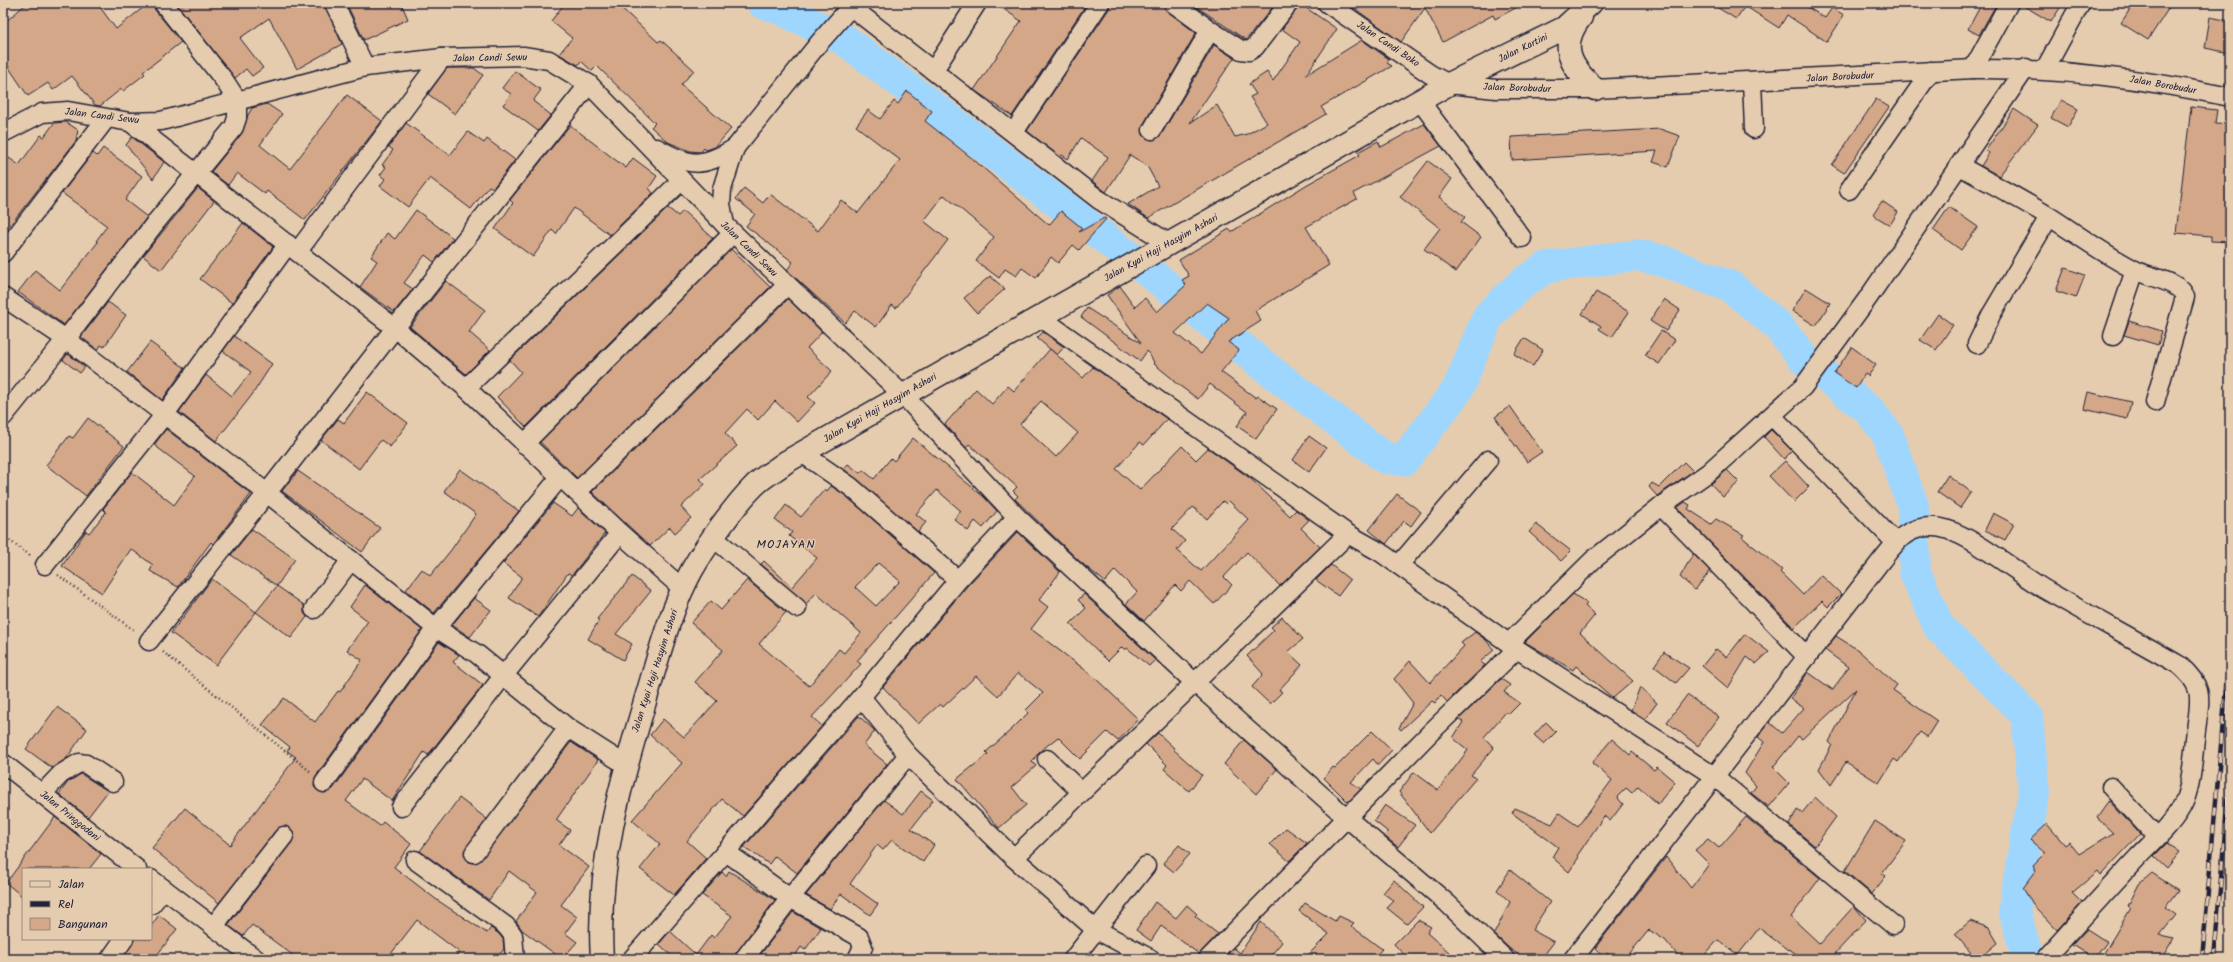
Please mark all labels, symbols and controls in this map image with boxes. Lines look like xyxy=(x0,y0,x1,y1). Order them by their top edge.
street label: Jalan Candi Boko xyxy=(1353,17,1423,71)
street label: Jalan Kartini xyxy=(1495,29,1551,67)
street label: Jalan Candi Sewu xyxy=(453,49,528,67)
street label: Jalan Borobudur xyxy=(1806,67,1875,87)
street label: Jalan Borobudur xyxy=(2128,71,2198,99)
street label: Jalan Borobudur xyxy=(1483,79,1552,97)
street label: Jalan Candi Sewu xyxy=(64,104,140,129)
street label: Jalan Kyai Haji Hasyim Ashari xyxy=(1101,210,1222,286)
street label: Jalan Candi Sewu xyxy=(717,217,782,281)
street label: Jalan Kyai Haji Hasyim Ashari xyxy=(820,369,940,447)
district label: MOJAYAN xyxy=(756,535,816,554)
street label: Jalan Kyai Haji Hasyim Ashari xyxy=(628,607,683,735)
street label: Jalan Pringgodani xyxy=(36,787,104,846)
legend xyxy=(22,868,152,940)
text: Jalan xyxy=(58,875,84,894)
text: Rel xyxy=(58,895,73,914)
text: Bangunan xyxy=(58,915,108,934)

